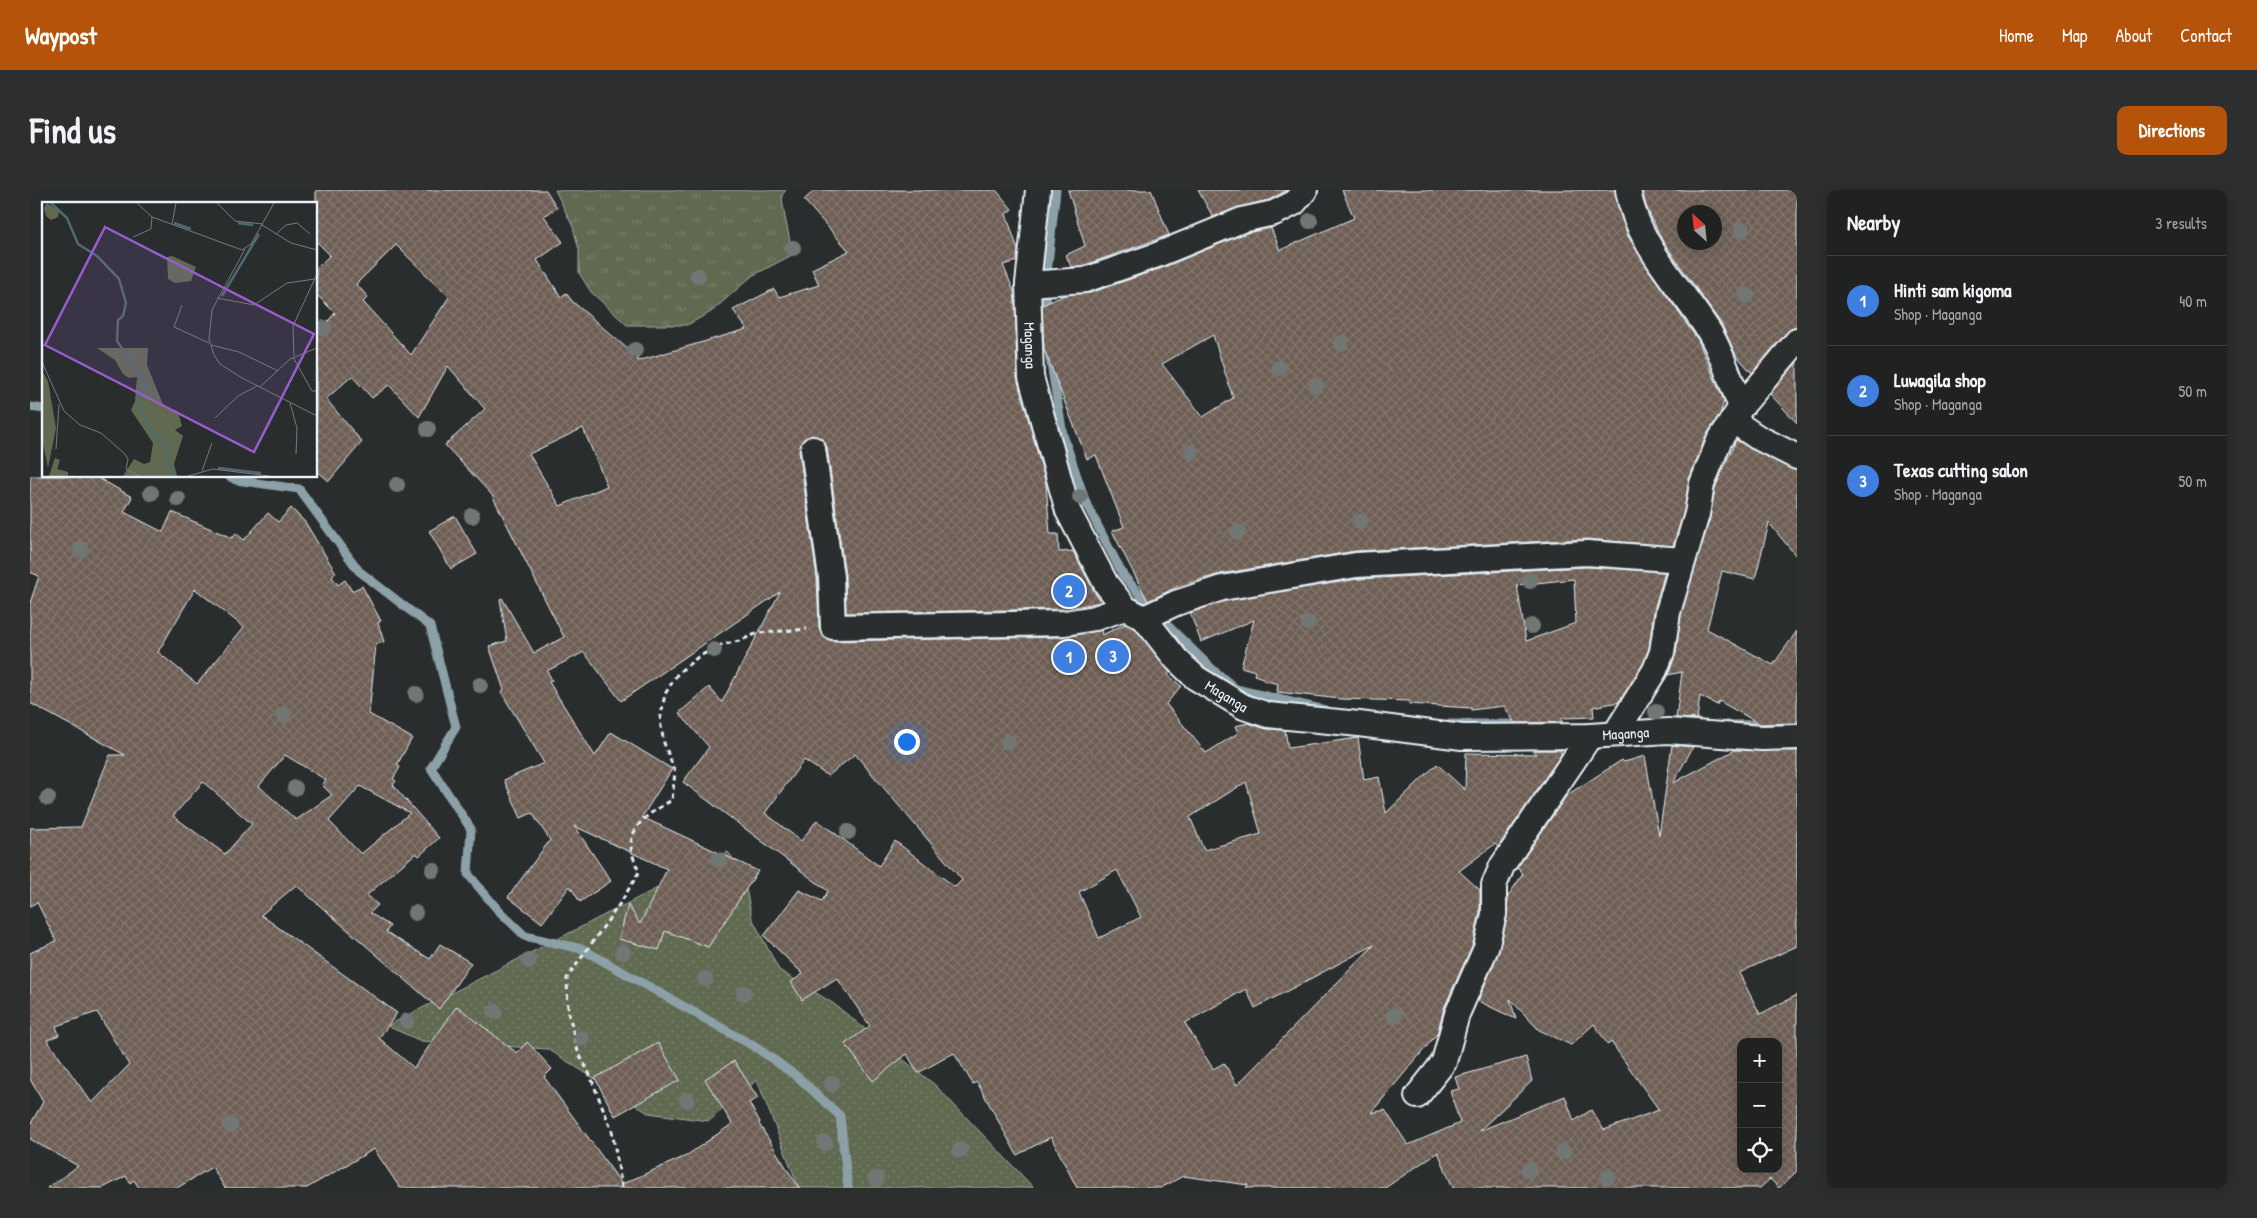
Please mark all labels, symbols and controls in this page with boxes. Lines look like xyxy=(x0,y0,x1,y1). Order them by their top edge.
text: Waypost xyxy=(25,19,97,51)
text: Home xyxy=(1999,23,2034,48)
text: Map xyxy=(2062,23,2087,48)
text: About xyxy=(2115,23,2152,48)
text: Contact xyxy=(2180,23,2232,48)
button: Directions xyxy=(2117,106,2227,155)
text: Find us xyxy=(30,107,116,154)
inset map xyxy=(42,202,318,478)
north arrow xyxy=(1677,205,1722,250)
text: Nearby xyxy=(1847,208,1900,237)
text: 3 results xyxy=(2155,212,2207,234)
text: Hinti sam kigoma xyxy=(1894,277,2012,303)
text: 1 xyxy=(1860,290,1866,312)
text: 40 m xyxy=(2179,290,2207,312)
text: Shop · Maganga xyxy=(1894,303,1982,325)
street label: Maganga xyxy=(1019,322,1042,369)
text: Luwagila shop xyxy=(1894,367,1986,393)
text: 2 xyxy=(1859,380,1867,402)
text: 50 m xyxy=(2179,380,2207,402)
text: Shop · Maganga xyxy=(1894,393,1982,415)
text: Texas cutting salon xyxy=(1894,457,2028,483)
text: 3 xyxy=(1859,470,1867,492)
text: 50 m xyxy=(2179,470,2207,492)
text: Shop · Maganga xyxy=(1894,483,1982,505)
pin: 2 xyxy=(1053,572,1085,610)
pin: 3 xyxy=(1097,637,1129,675)
pin: 1 xyxy=(1053,638,1085,676)
street label: Maganga xyxy=(1201,675,1252,717)
street label: Maganga xyxy=(1602,721,1650,745)
your location xyxy=(894,729,920,755)
map controls xyxy=(1737,1038,1782,1173)
button: + xyxy=(1737,1038,1782,1083)
button: − xyxy=(1737,1083,1782,1128)
button: locate xyxy=(1737,1128,1782,1173)

